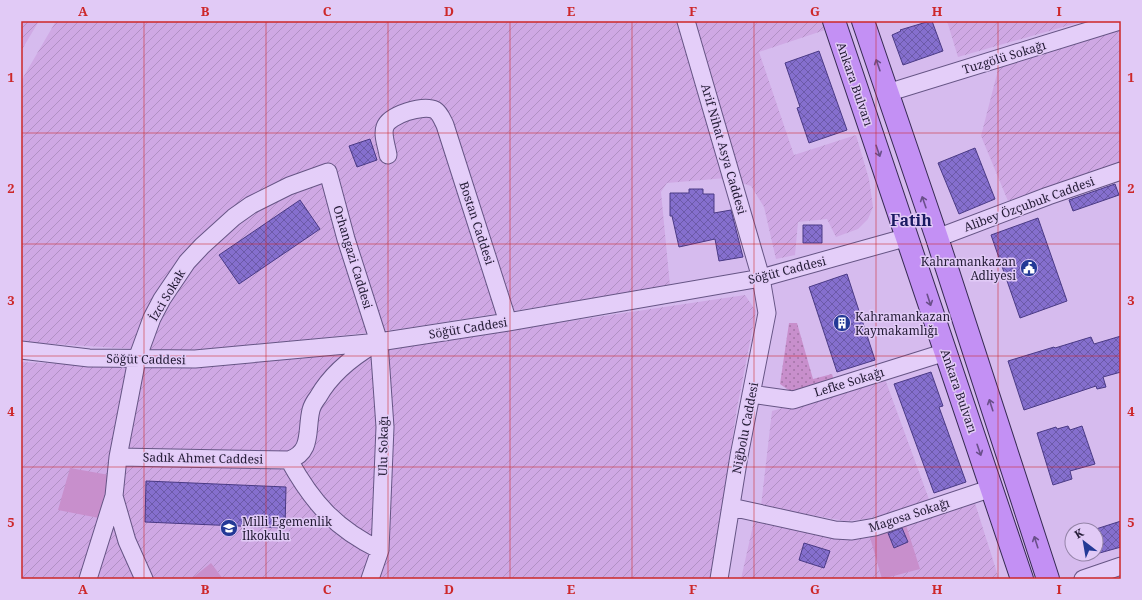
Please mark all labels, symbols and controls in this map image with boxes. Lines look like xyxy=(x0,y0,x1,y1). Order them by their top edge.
text: A xyxy=(78,2,88,20)
text: B xyxy=(201,2,210,20)
text: C xyxy=(323,2,332,20)
text: D xyxy=(444,2,454,20)
text: E xyxy=(567,2,576,20)
text: F xyxy=(689,2,697,20)
text: G xyxy=(810,2,820,20)
text: H xyxy=(932,2,943,20)
text: I xyxy=(1056,2,1062,20)
street label: Tuzgölü Sokağı xyxy=(960,36,1048,78)
street label: Ankara Bulvarı xyxy=(833,40,877,128)
one-way arrow xyxy=(874,59,881,72)
text: 1 xyxy=(7,68,15,86)
text: 1 xyxy=(1127,68,1135,86)
street label: Arif Nihat Asya Caddesi xyxy=(697,82,751,217)
one-way arrow xyxy=(875,144,883,156)
street label: Alibey Özçubuk Caddesi xyxy=(961,172,1097,236)
text: 2 xyxy=(7,179,15,197)
street label: Bostan Caddesi xyxy=(456,179,499,267)
text: 2 xyxy=(1127,179,1135,197)
one-way arrow xyxy=(920,195,927,208)
street label: Orhangazi Caddesi xyxy=(329,203,377,311)
district label: Fatih xyxy=(890,209,932,231)
street label: Söğüt Caddesi xyxy=(746,252,828,288)
place label: Kahramankazan Adliyesi xyxy=(921,253,1016,284)
public building icon: Kahramankazan Adliyesi xyxy=(1019,258,1039,278)
street label: İzci Sokak xyxy=(145,265,190,324)
text: 3 xyxy=(7,291,15,309)
text: 3 xyxy=(1127,291,1135,309)
one-way arrow xyxy=(926,294,933,307)
place label: Kahramankazan Kaymakamlığı xyxy=(855,308,950,339)
street label: Söğüt Caddesi xyxy=(427,313,509,343)
building icon: Kahramankazan Kaymakamlığı xyxy=(832,313,852,333)
street label: Ankara Bulvarı xyxy=(937,347,981,435)
street label: Söğüt Caddesi xyxy=(106,350,186,368)
street label: Lefke Sokağı xyxy=(812,363,886,401)
street label: Niğbolu Caddesi xyxy=(728,381,762,475)
one-way arrow xyxy=(987,399,994,412)
text: 4 xyxy=(7,402,15,420)
text: 4 xyxy=(1127,402,1135,420)
street label: Ulu Sokağı xyxy=(374,415,392,476)
one-way arrow xyxy=(976,444,983,457)
street label: Sadık Ahmet Caddesi xyxy=(143,448,263,468)
street label: Magosa Sokağı xyxy=(866,494,952,536)
text: 5 xyxy=(7,513,15,531)
place label: Milli Egemenlik İlkokulu xyxy=(242,513,333,544)
text: 5 xyxy=(1127,513,1135,531)
school or university icon: Milli Egemenlik İlkokulu xyxy=(219,518,239,538)
north arrow xyxy=(1064,522,1104,562)
text: K xyxy=(1071,524,1087,542)
one-way arrow xyxy=(1031,536,1039,548)
text: A xyxy=(78,580,88,598)
text: B xyxy=(201,580,210,598)
text: C xyxy=(323,580,332,598)
text: D xyxy=(444,580,454,598)
text: E xyxy=(567,580,576,598)
text: F xyxy=(689,580,697,598)
text: G xyxy=(810,580,820,598)
text: H xyxy=(932,580,943,598)
text: I xyxy=(1056,580,1062,598)

